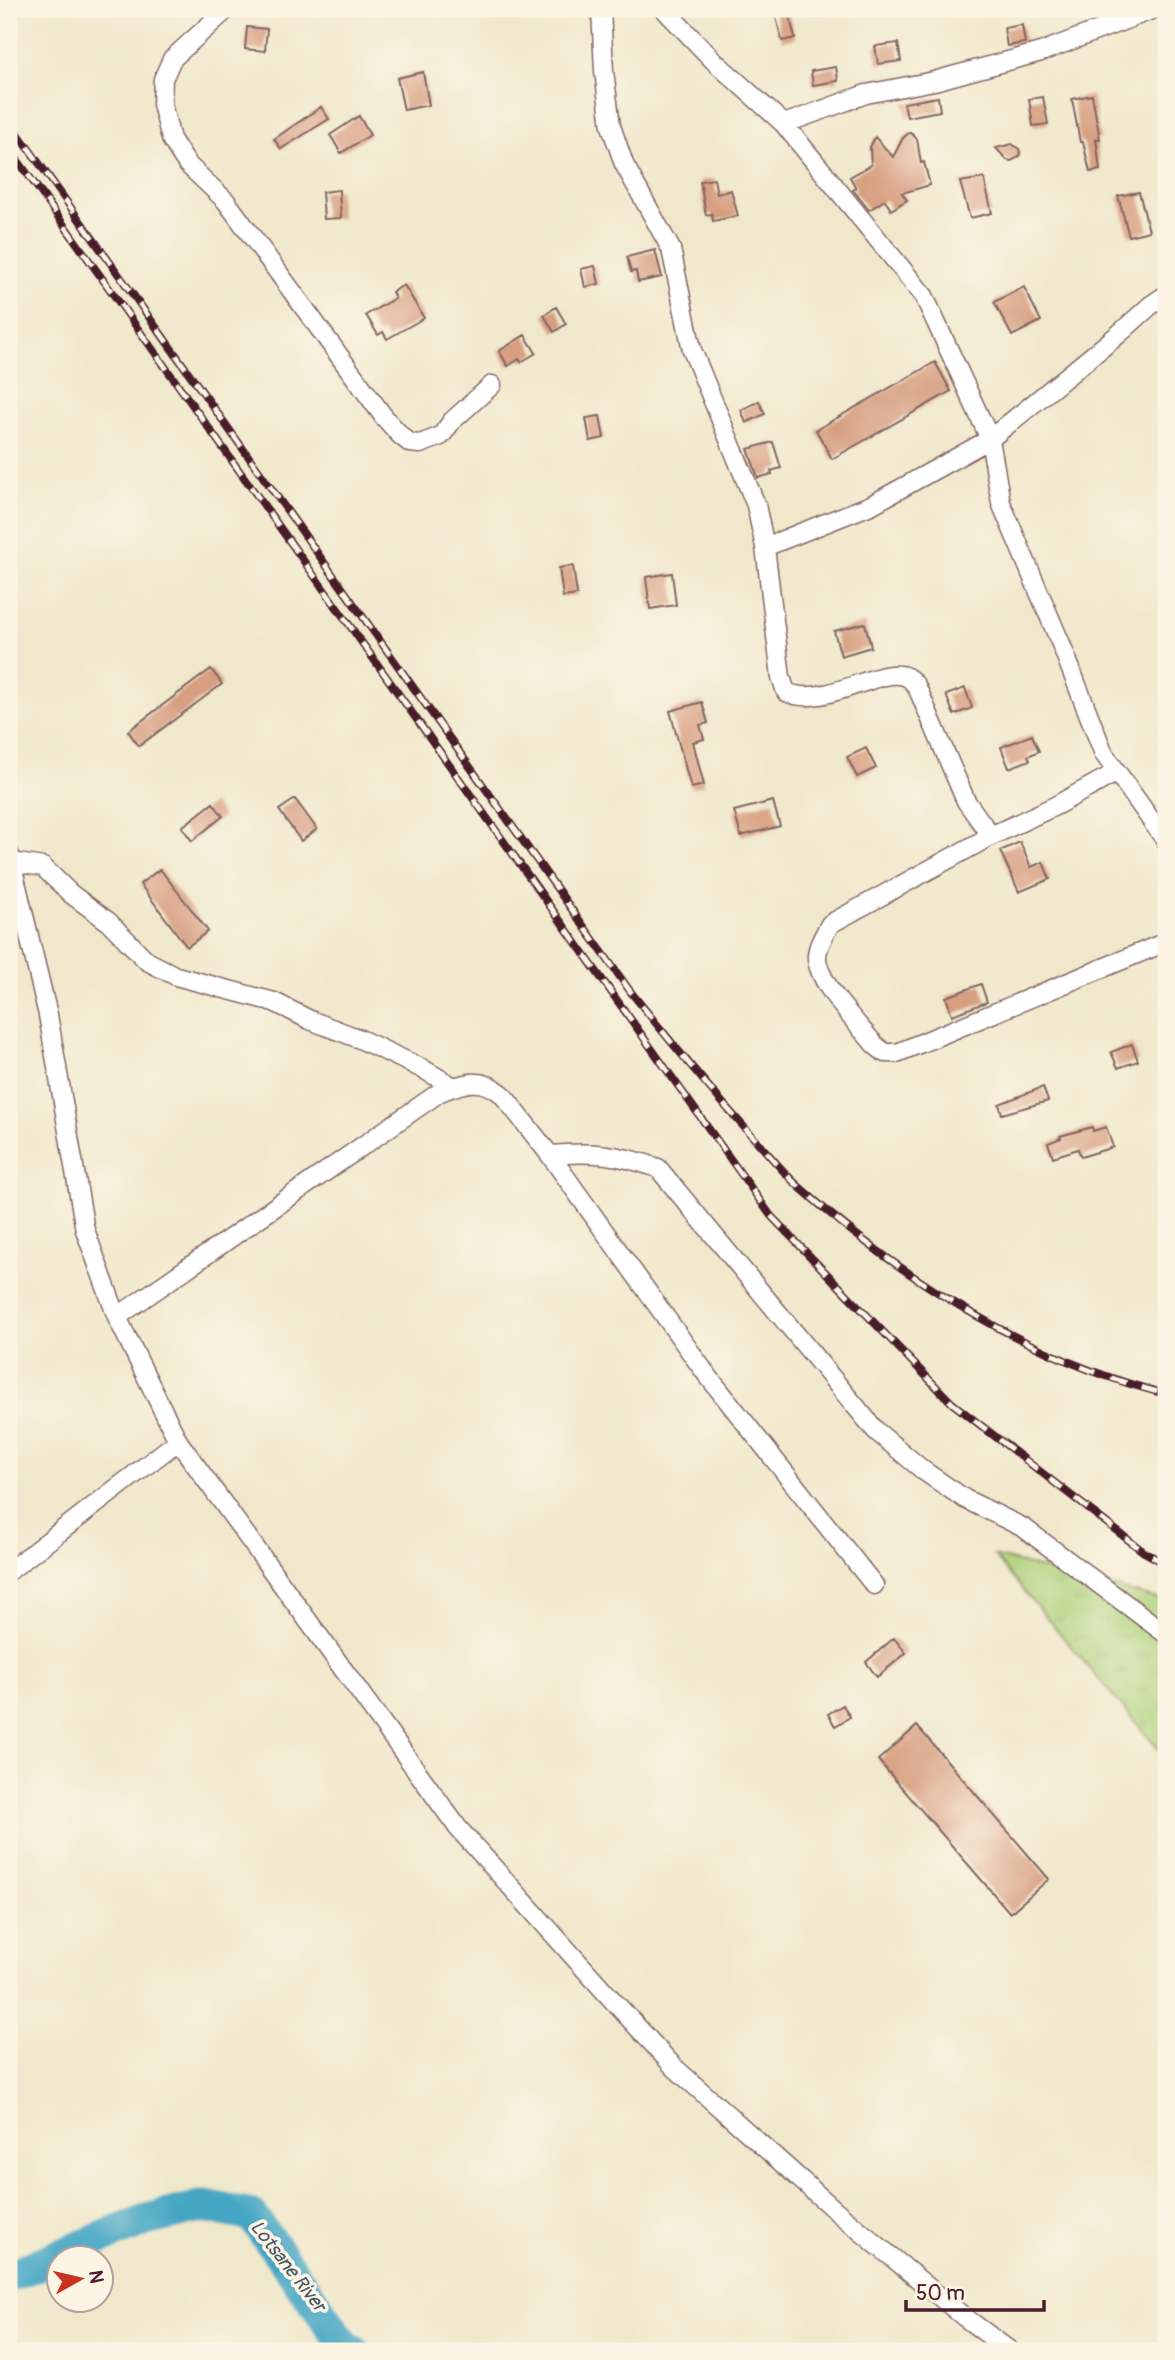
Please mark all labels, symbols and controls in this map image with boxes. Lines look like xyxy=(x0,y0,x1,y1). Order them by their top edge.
water label: Lotsane River xyxy=(245,2216,332,2318)
north arrow xyxy=(46,2244,116,2314)
text: N xyxy=(83,2269,109,2285)
scale bar xyxy=(906,2269,1044,2313)
text: 50 m xyxy=(916,2280,965,2307)

